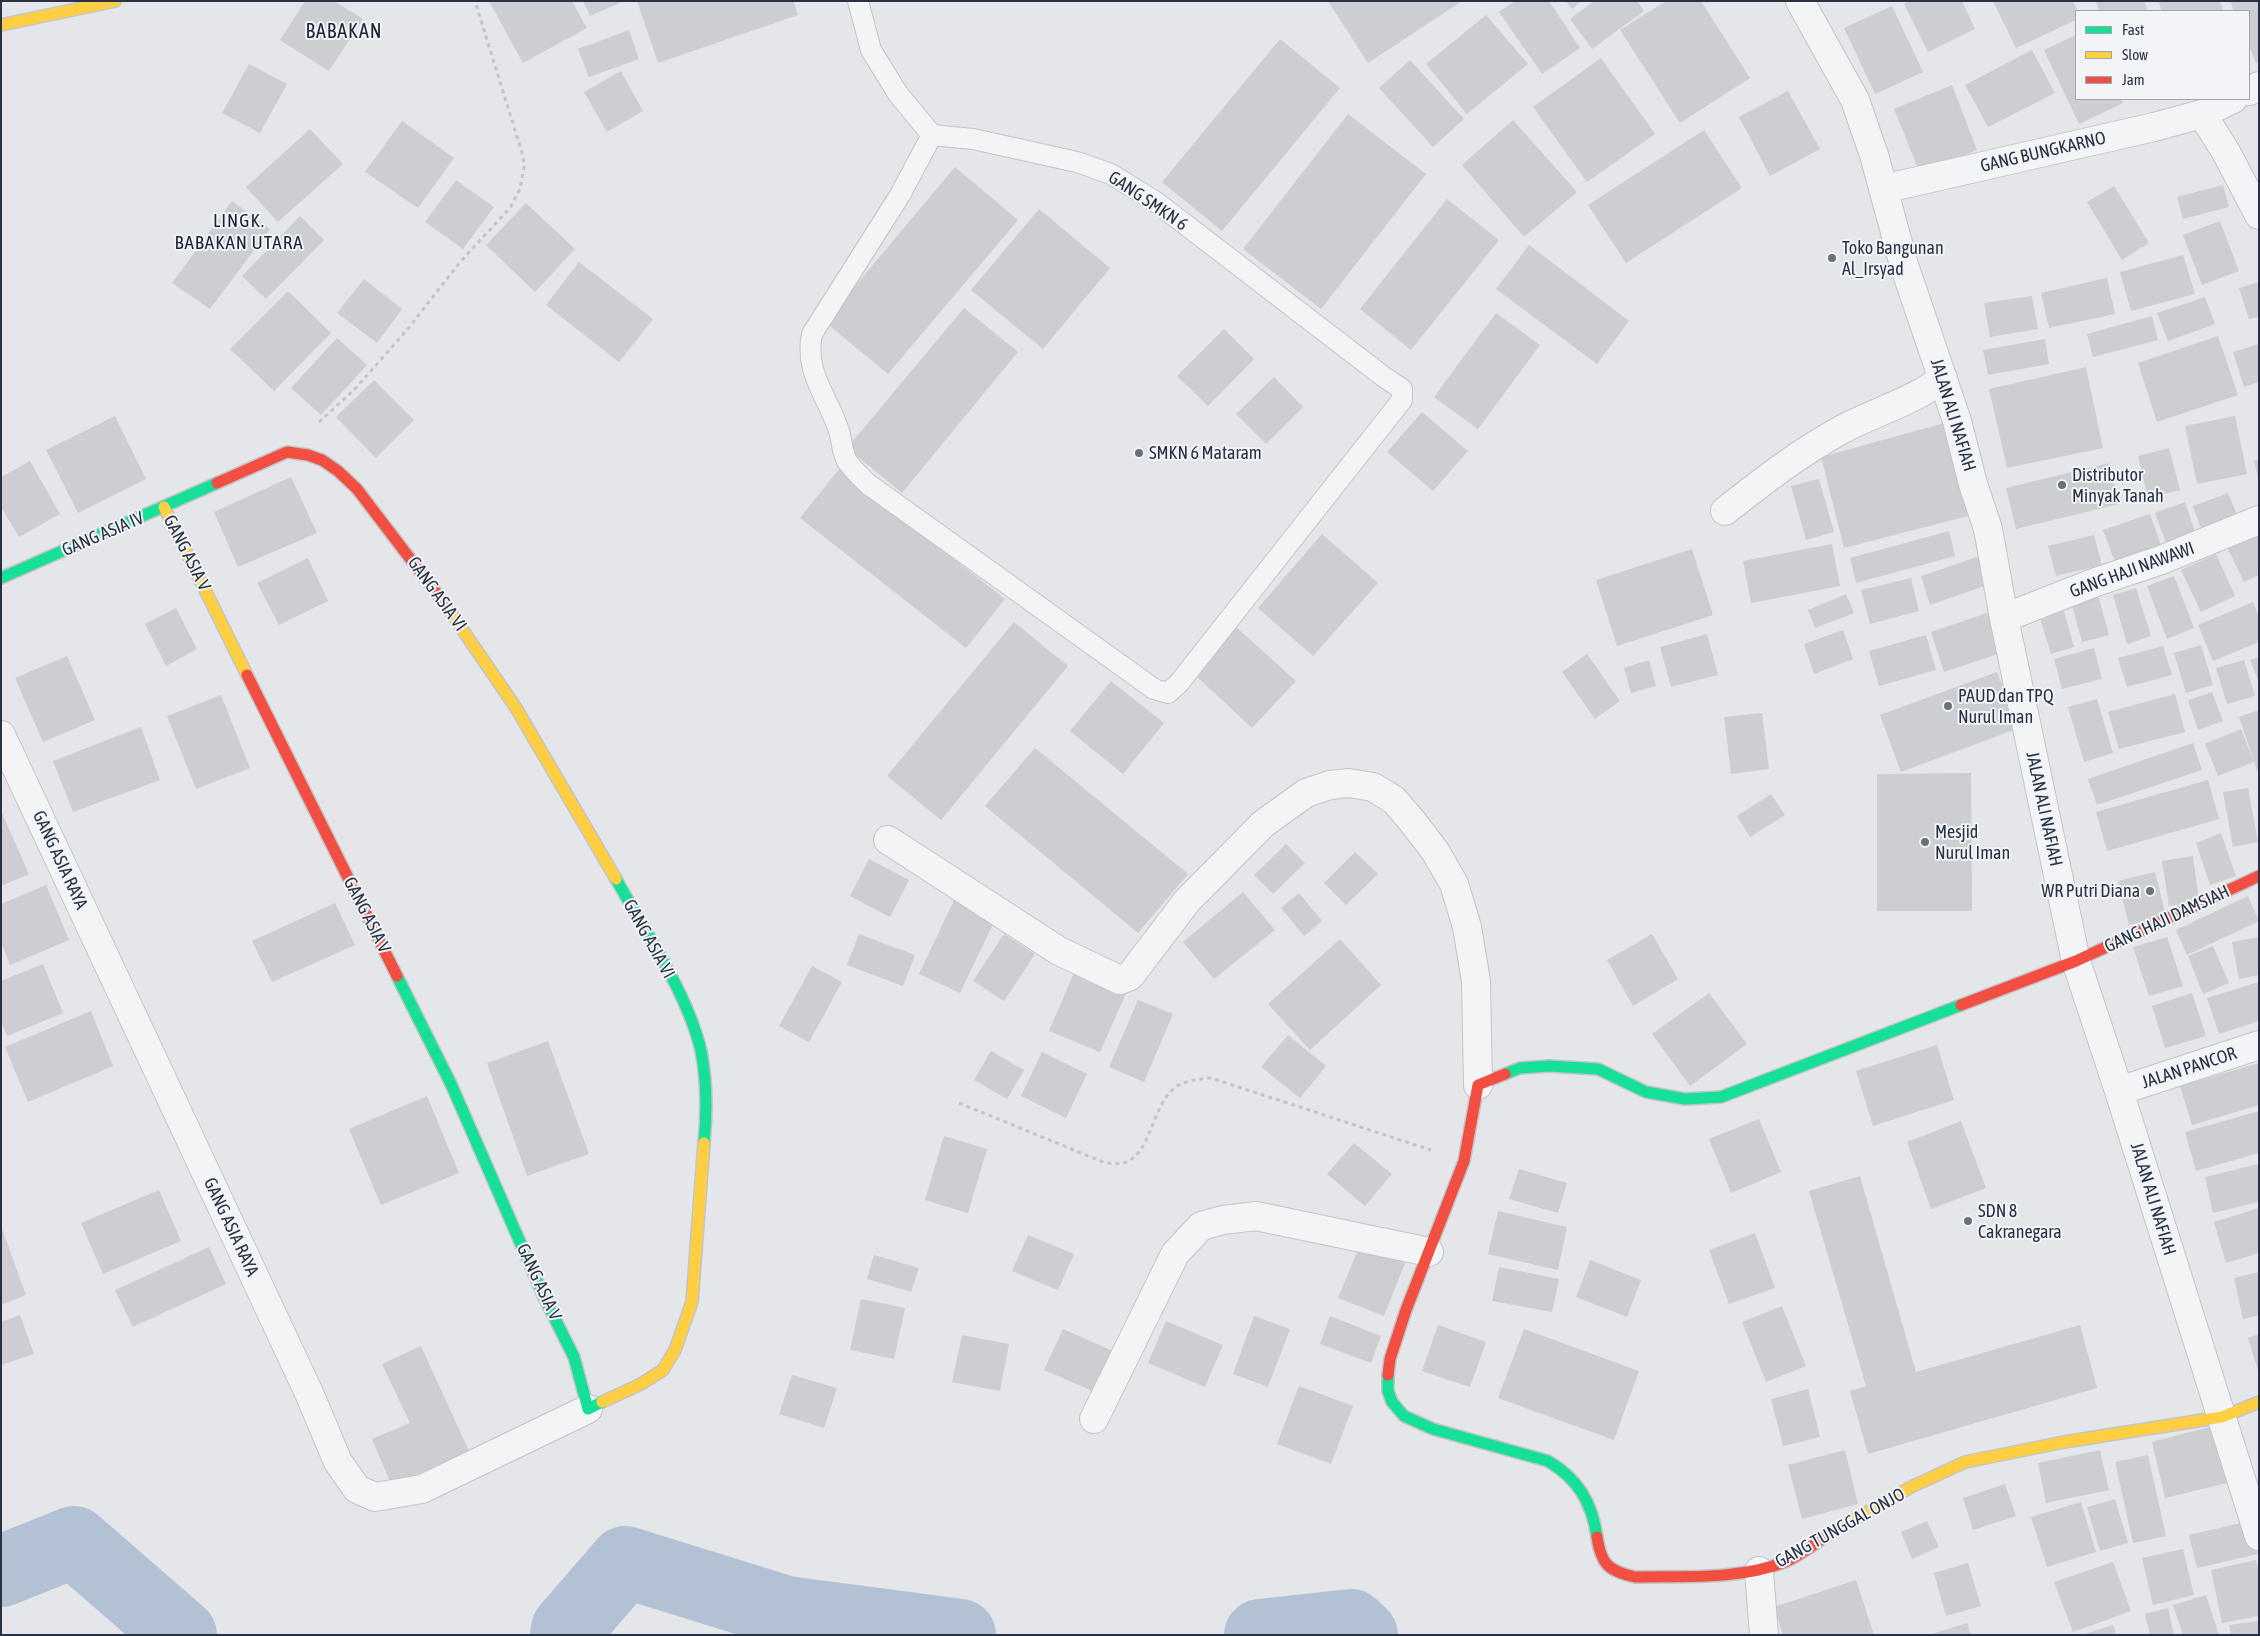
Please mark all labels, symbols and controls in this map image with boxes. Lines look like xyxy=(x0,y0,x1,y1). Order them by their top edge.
legend xyxy=(2075,10,2250,100)
district label: BABAKAN xyxy=(305,20,383,44)
text: Fast xyxy=(2122,21,2144,38)
text: Slow xyxy=(2122,46,2148,63)
text: Jam xyxy=(2122,71,2145,88)
street label: GANG BUNGKARNO xyxy=(1978,127,2108,177)
street label: GANG SMKN 6 xyxy=(1104,167,1192,235)
district label: LINGK. BABAKAN UTARA xyxy=(173,210,305,254)
place label: Toko Bangunan Al_Irsyad xyxy=(1842,237,1944,280)
marker: Toko Bangunan Al_Irsyad xyxy=(1826,252,1838,264)
street label: JALAN ALI NAFIAH xyxy=(1926,356,1980,474)
place label: SMKN 6 Mataram xyxy=(1149,442,1262,464)
marker: SMKN 6 Mataram xyxy=(1133,447,1145,459)
place label: Distributor Minyak Tanah xyxy=(2072,464,2164,506)
marker: Distributor Minyak Tanah xyxy=(2056,479,2068,491)
street label: GANG ASIA IV xyxy=(59,507,147,561)
street label: GANG ASIA V xyxy=(159,512,215,594)
street label: GANG HAJI NAWAWI xyxy=(2067,537,2197,603)
street label: GANG ASIA VI xyxy=(403,553,471,635)
place label: PAUD dan TPQ Nurul Iman xyxy=(1958,685,2053,728)
marker: PAUD dan TPQ Nurul Iman xyxy=(1942,700,1954,712)
street label: JALAN ALI NAFIAH xyxy=(2021,750,2067,868)
street label: GANG ASIA RAYA xyxy=(28,807,92,913)
place label: Mesjid Nurul Iman xyxy=(1935,821,2010,864)
marker: Mesjid Nurul Iman xyxy=(1919,836,1931,848)
street label: GANG ASIA V xyxy=(339,874,395,956)
place label: WR Putri Diana xyxy=(2041,880,2140,902)
street label: GANG HAJI DAMSIAH xyxy=(2101,881,2233,957)
marker: WR Putri Diana xyxy=(2144,885,2156,897)
street label: GANG ASIA VI xyxy=(619,896,679,982)
street label: JALAN PANCOR xyxy=(2139,1043,2239,1093)
street label: JALAN ALI NAFIAH xyxy=(2126,1140,2180,1258)
street label: GANG ASIA RAYA xyxy=(199,1174,263,1280)
place label: SDN 8 Cakranegara xyxy=(1978,1200,2062,1242)
marker: SDN 8 Cakranegara xyxy=(1962,1215,1974,1227)
street label: GANG ASIA V xyxy=(512,1240,566,1324)
street label: GANG TUNGGAL ONJO xyxy=(1771,1483,1909,1573)

